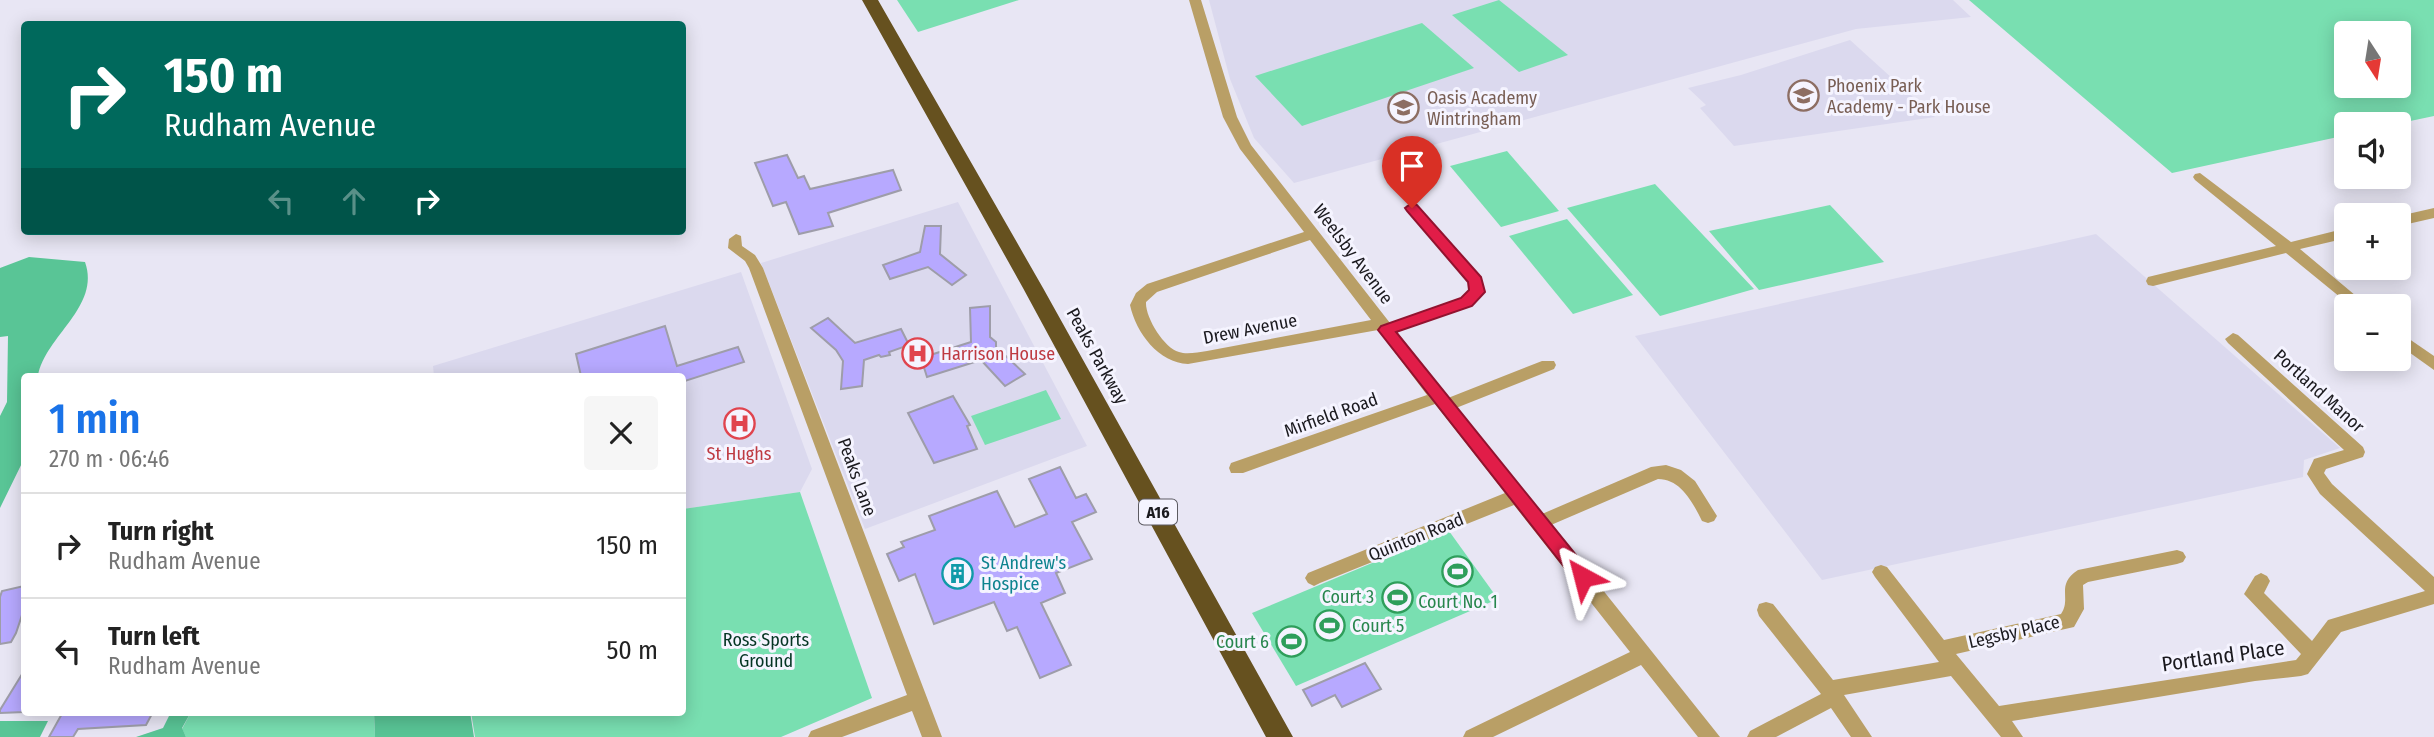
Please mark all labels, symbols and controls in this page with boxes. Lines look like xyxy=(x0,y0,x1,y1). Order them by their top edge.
north arrow xyxy=(2334,21,2412,98)
map controls xyxy=(2334,21,2411,371)
text: 150 m xyxy=(164,46,283,105)
icon: right xyxy=(49,49,140,140)
place label: Phoenix Park Academy - Park House xyxy=(1827,75,1991,118)
school or university icon: Phoenix Park Academy - Park House xyxy=(1787,79,1821,113)
place label: Oasis Academy Wintringham xyxy=(1427,87,1537,130)
school or university icon: Oasis Academy Wintringham xyxy=(1387,91,1421,125)
text: Rudham Avenue xyxy=(164,106,376,144)
button: sound xyxy=(2334,112,2411,189)
pin xyxy=(1382,136,1442,208)
icon: arrive xyxy=(1393,147,1431,185)
icon: left xyxy=(262,182,300,220)
icon: ahead xyxy=(335,182,373,220)
icon: right xyxy=(408,182,446,220)
street label: Weelsby Avenue xyxy=(1308,200,1398,308)
button: + xyxy=(2334,203,2411,280)
button: − xyxy=(2334,294,2411,371)
street label: Peaks Parkway xyxy=(1062,304,1132,408)
street label: Drew Avenue xyxy=(1201,309,1299,349)
hospital icon: Harrison House xyxy=(901,337,935,371)
place label: Harrison House xyxy=(941,343,1055,365)
street label: Portland Manor xyxy=(2269,345,2369,438)
street label: Mirfield Road xyxy=(1281,388,1381,442)
text: 1 min xyxy=(49,394,140,444)
button: close xyxy=(584,396,658,470)
hospital icon: St Hughs xyxy=(722,406,756,440)
street label: Peaks Lane xyxy=(833,435,881,519)
place label: St Hughs xyxy=(707,443,772,465)
text: 270 m · 06:46 xyxy=(49,445,170,473)
road number: A16 xyxy=(1139,499,1177,524)
street label: Quinton Road xyxy=(1365,508,1467,566)
text: Turn right xyxy=(108,516,214,547)
icon: right xyxy=(49,527,87,565)
text: 150 m xyxy=(596,530,658,561)
position arrow xyxy=(1546,540,1620,614)
text: Rudham Avenue xyxy=(108,547,261,575)
place label: St Andrew's Hospice xyxy=(981,552,1067,595)
sports icon: Court No. 1 xyxy=(1441,554,1475,588)
building icon: St Andrew's Hospice xyxy=(941,556,975,590)
sports icon: Court 3 xyxy=(1380,580,1414,614)
place label: Court 3 xyxy=(1322,586,1374,608)
place label: Court No. 1 xyxy=(1418,591,1498,613)
sports icon: Court 5 xyxy=(1312,609,1346,643)
street label: Legsby Place xyxy=(1966,611,2062,653)
place label: Court 5 xyxy=(1352,615,1404,637)
text: Turn left xyxy=(108,621,200,652)
sports icon: Court 6 xyxy=(1275,625,1309,659)
park label: Ross Sports Ground xyxy=(723,629,809,672)
place label: Court 6 xyxy=(1216,631,1269,653)
icon: left xyxy=(49,632,87,670)
text: 50 m xyxy=(606,635,658,666)
street label: Portland Place xyxy=(2160,635,2286,677)
text: Rudham Avenue xyxy=(108,652,261,680)

